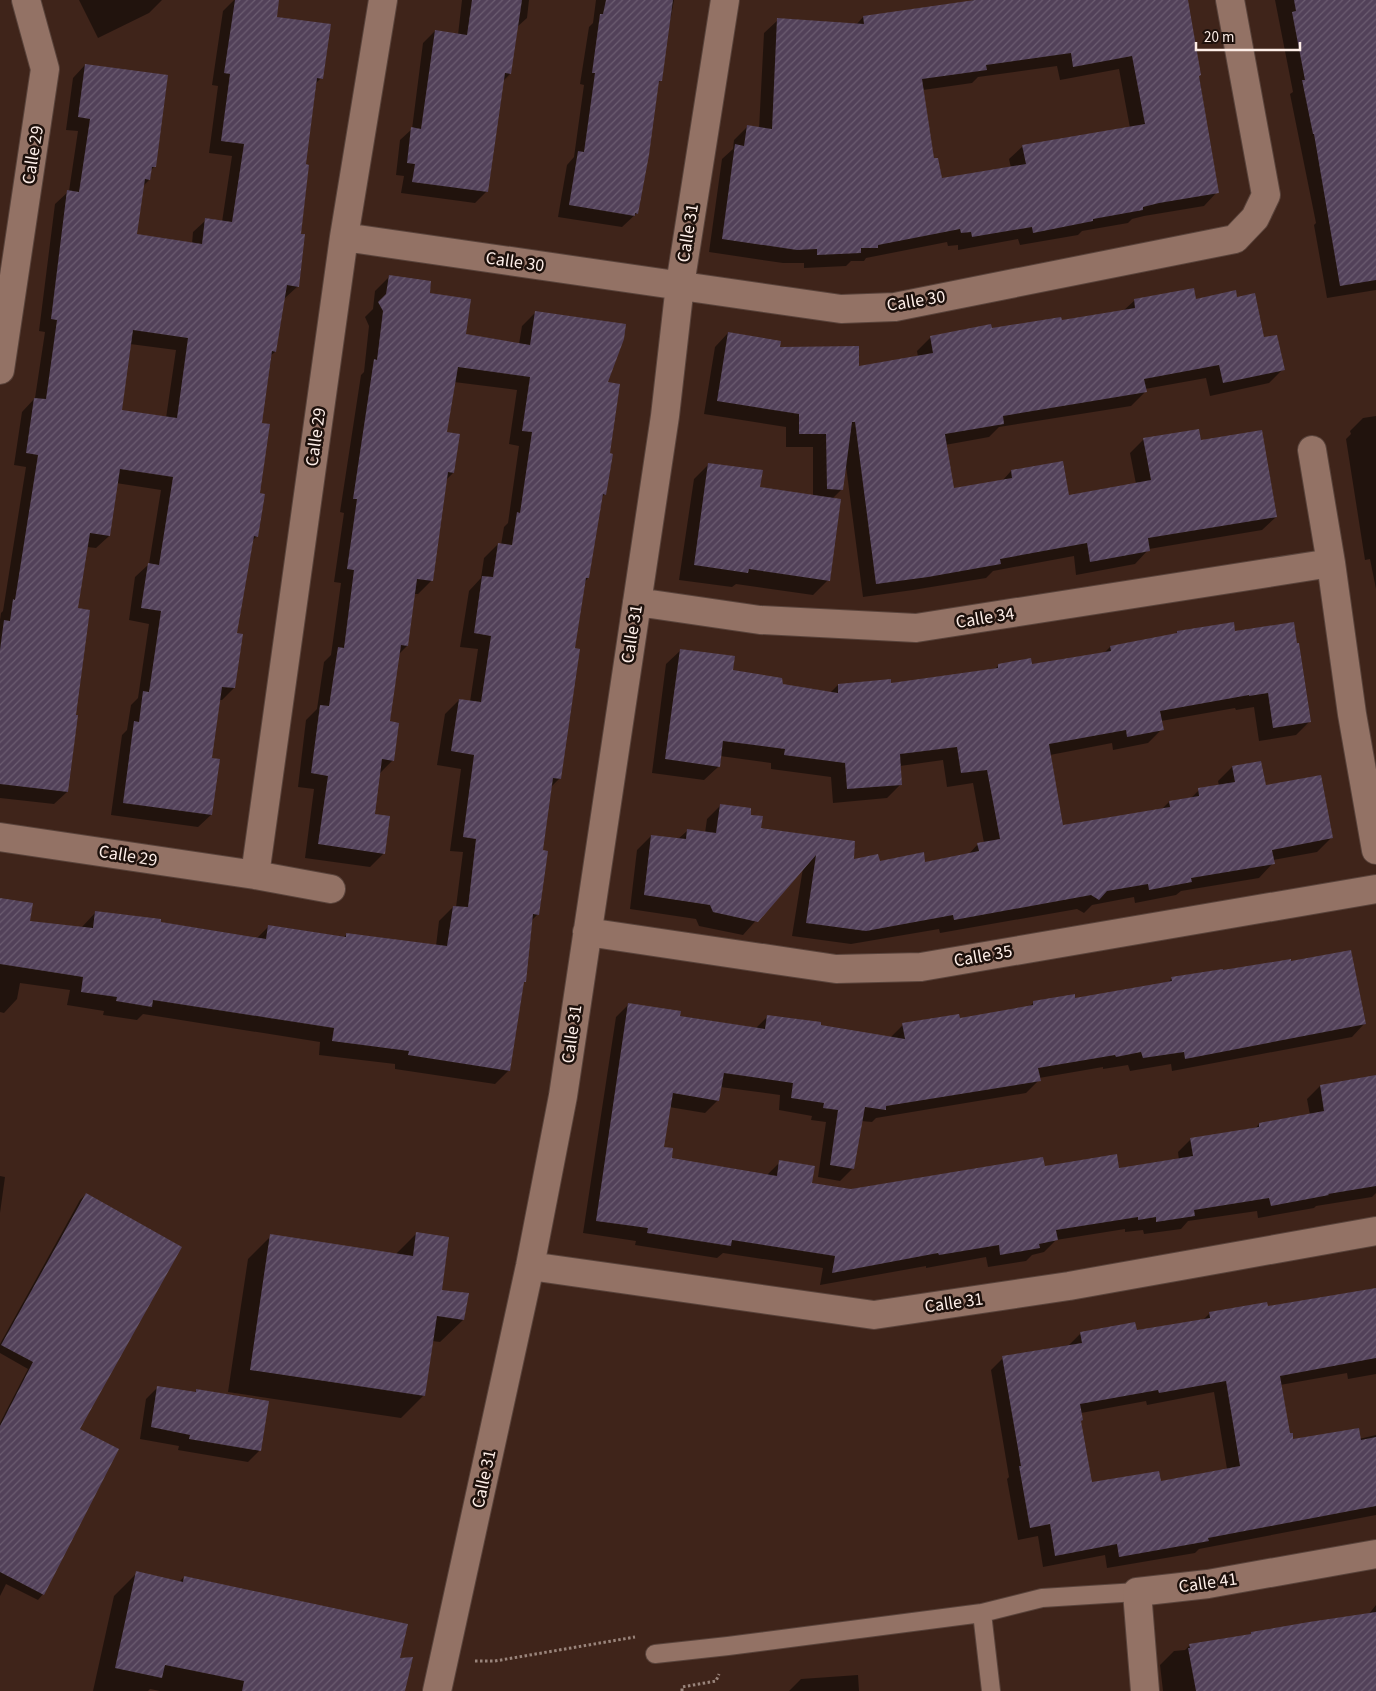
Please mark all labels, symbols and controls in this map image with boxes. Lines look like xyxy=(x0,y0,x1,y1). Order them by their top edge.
scale bar xyxy=(1196,20,1300,52)
text: 20 m xyxy=(1204,27,1234,48)
street label: Calle 29 xyxy=(16,124,50,186)
street label: Calle 31 xyxy=(671,202,705,264)
street label: Calle 30 xyxy=(484,246,546,278)
street label: Calle 30 xyxy=(885,284,947,318)
street label: Calle 29 xyxy=(300,406,332,468)
street label: Calle 34 xyxy=(954,601,1016,635)
street label: Calle 31 xyxy=(615,603,649,665)
street label: Calle 29 xyxy=(97,839,159,873)
street label: Calle 35 xyxy=(952,939,1014,973)
street label: Calle 31 xyxy=(556,1003,588,1065)
street label: Calle 31 xyxy=(923,1287,985,1319)
street label: Calle 31 xyxy=(466,1448,502,1510)
street label: Calle 41 xyxy=(1177,1567,1239,1599)

